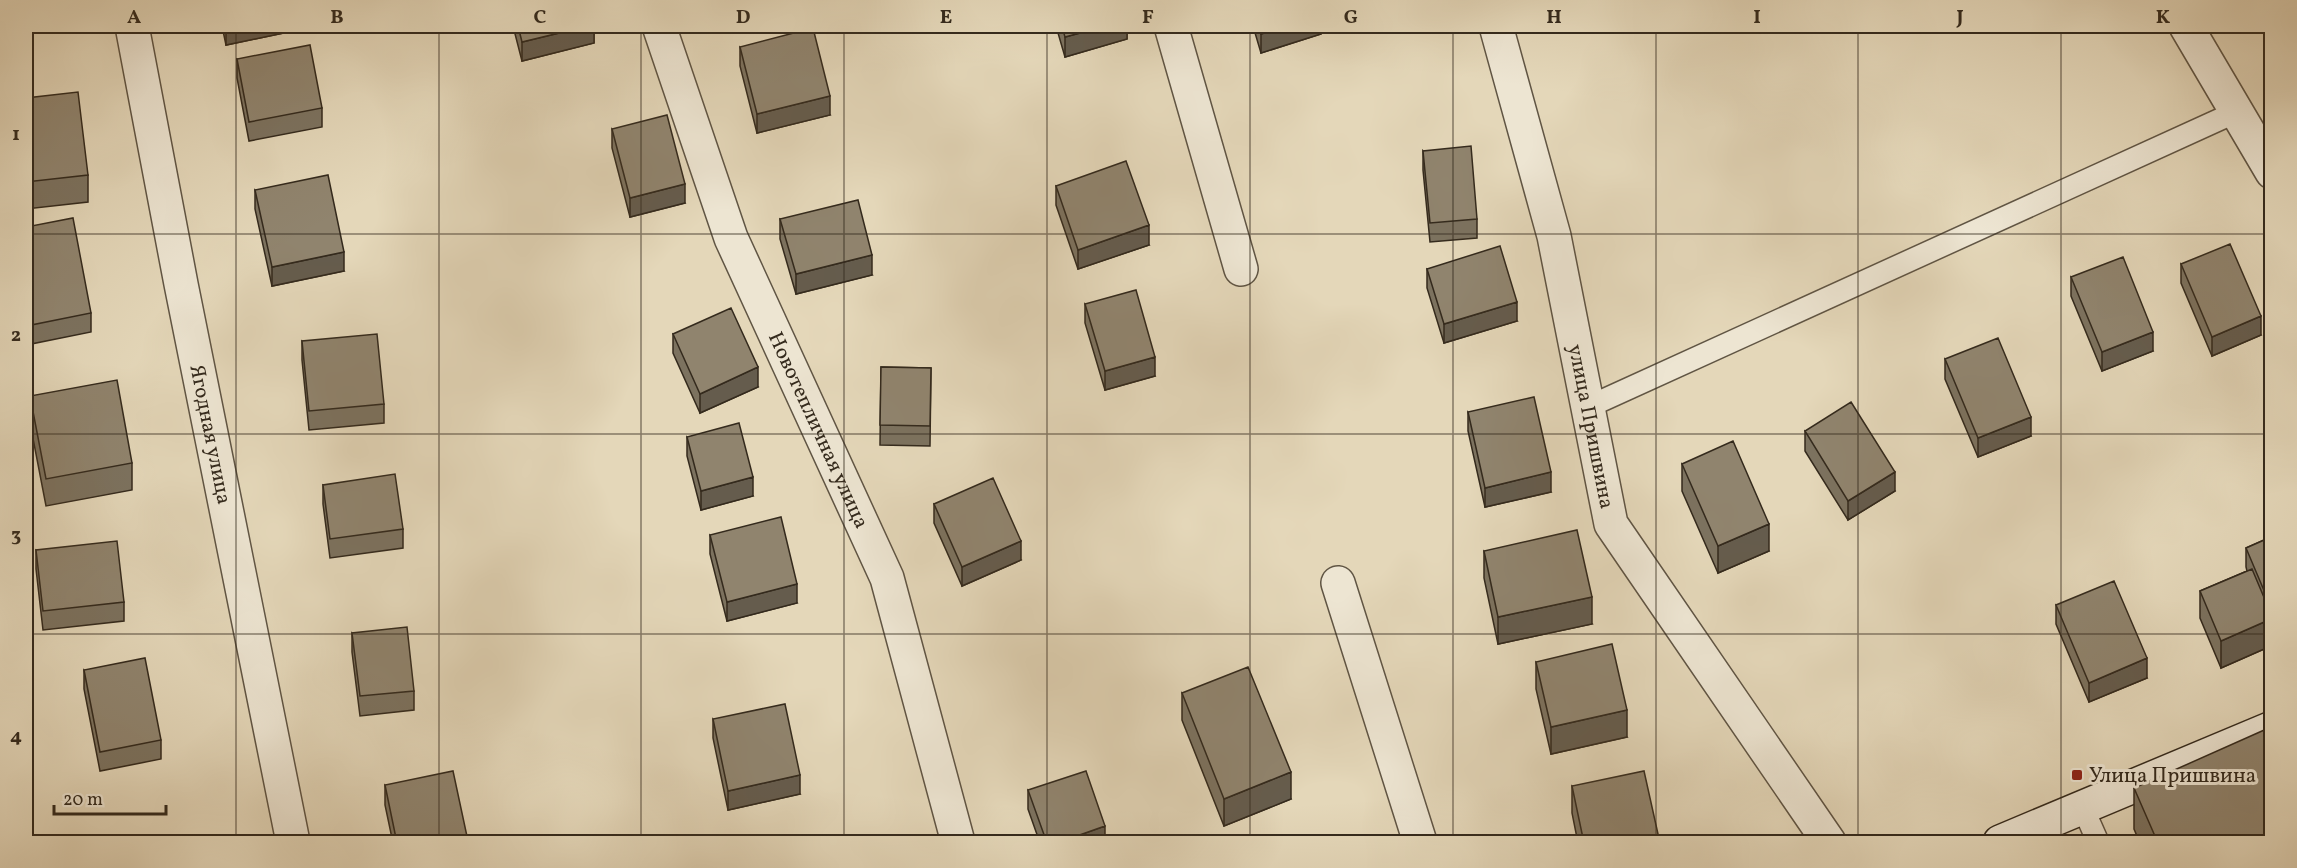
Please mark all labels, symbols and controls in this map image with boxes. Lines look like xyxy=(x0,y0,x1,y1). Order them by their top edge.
text: A xyxy=(127,4,141,32)
text: B xyxy=(330,4,344,32)
text: C xyxy=(534,4,547,32)
text: D xyxy=(736,4,750,32)
text: E xyxy=(940,4,952,32)
text: F xyxy=(1142,4,1154,32)
text: G xyxy=(1344,4,1358,32)
text: H xyxy=(1546,4,1562,32)
text: I xyxy=(1753,4,1761,32)
text: J xyxy=(1955,4,1964,32)
text: K xyxy=(2156,4,2171,32)
text: 1 xyxy=(12,121,20,149)
text: 2 xyxy=(11,322,21,350)
street label: Новотепличная улица xyxy=(760,327,875,534)
street label: улица Пришвина xyxy=(1560,342,1621,512)
street label: Ягодная улица xyxy=(182,362,238,507)
text: 3 xyxy=(11,522,21,550)
text: 4 xyxy=(10,723,22,751)
place label: Улица Пришвина xyxy=(2089,762,2256,791)
marker: Улица Пришвина xyxy=(2070,768,2084,782)
scale bar xyxy=(54,778,166,816)
text: 20 m xyxy=(63,788,103,813)

